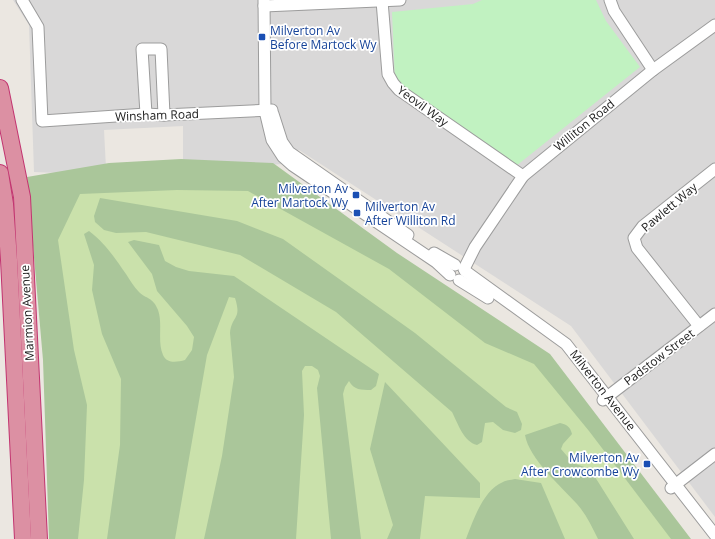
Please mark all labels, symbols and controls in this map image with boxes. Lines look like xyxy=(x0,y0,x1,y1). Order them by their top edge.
place label: Milverton Av Before Martock Wy xyxy=(270,22,378,53)
marker: Milverton Av Before Martock Wy xyxy=(257,32,267,42)
street label: Yeovil Way xyxy=(394,82,453,131)
street label: Williton Road xyxy=(550,95,618,155)
street label: Winsham Road xyxy=(115,105,199,125)
street label: Pawlett Way xyxy=(637,178,701,235)
place label: Milverton Av After Martock Wy xyxy=(251,180,349,211)
marker: Milverton Av After Martock Wy xyxy=(351,190,361,200)
place label: Milverton Av After Williton Rd xyxy=(365,198,456,229)
marker: Milverton Av After Williton Rd xyxy=(352,208,362,218)
street label: Marmion Avenue xyxy=(16,264,38,361)
street label: Padstow Street xyxy=(620,325,698,389)
street label: Milverton Avenue xyxy=(566,346,640,434)
place label: Milverton Av After Crowcombe Wy xyxy=(521,449,640,480)
marker: Milverton Av After Crowcombe Wy xyxy=(642,459,652,469)

